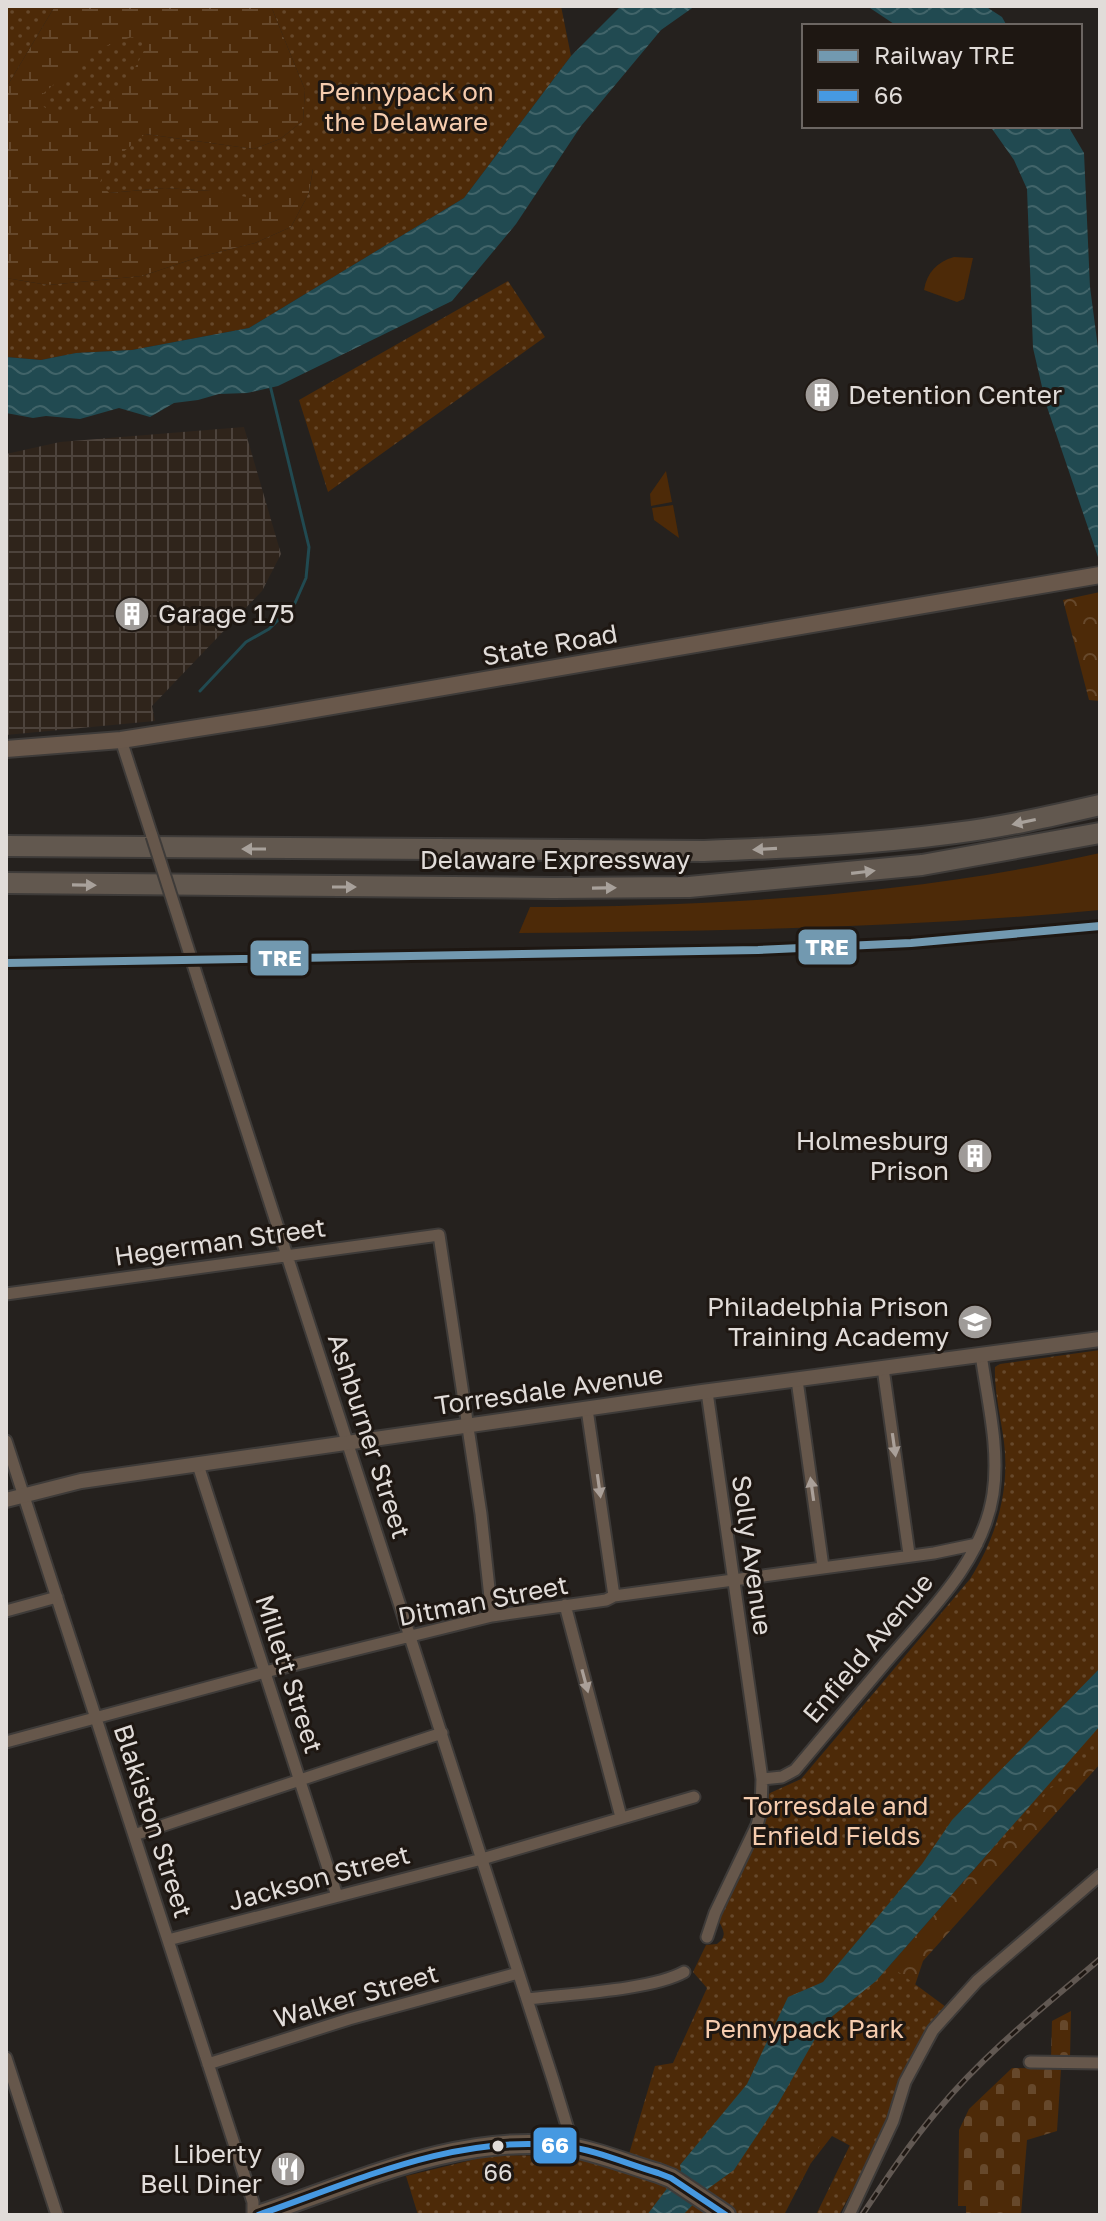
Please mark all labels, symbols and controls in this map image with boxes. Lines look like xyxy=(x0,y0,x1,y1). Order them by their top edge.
legend xyxy=(802,24,1082,128)
text: Railway TRE xyxy=(874,40,1015,69)
park label: Pennypack on the Delaware xyxy=(318,76,494,137)
text: 66 xyxy=(874,80,903,109)
building icon: Detention Center xyxy=(803,376,841,414)
place label: Detention Center xyxy=(848,379,1062,410)
building icon: Garage 175 xyxy=(113,595,151,633)
place label: Garage 175 xyxy=(158,598,295,629)
street label: State Road xyxy=(480,617,620,672)
one-way arrow xyxy=(1011,816,1036,829)
one-way arrow xyxy=(752,842,777,855)
one-way arrow xyxy=(241,843,266,855)
street label: Delaware Expressway xyxy=(420,844,691,875)
one-way arrow xyxy=(851,866,876,879)
one-way arrow xyxy=(72,878,97,891)
one-way arrow xyxy=(332,881,357,893)
one-way arrow xyxy=(592,882,617,894)
line badge: TRE xyxy=(797,928,858,966)
text: TRE xyxy=(805,933,849,960)
line badge: TRE xyxy=(249,939,310,977)
text: TRE xyxy=(258,944,302,971)
place label: Holmesburg Prison xyxy=(796,1125,949,1186)
building icon: Holmesburg Prison xyxy=(956,1137,994,1175)
street label: Hegerman Street xyxy=(112,1211,328,1272)
place label: Philadelphia Prison Training Academy xyxy=(707,1291,949,1352)
school or university icon: Philadelphia Prison Training Academy xyxy=(956,1303,994,1341)
street label: Ashburner Street xyxy=(322,1329,417,1542)
street label: Torresdale Avenue xyxy=(433,1358,665,1421)
one-way arrow xyxy=(888,1433,901,1458)
street label: Solly Avenue xyxy=(726,1473,779,1637)
one-way arrow xyxy=(593,1474,605,1499)
one-way arrow xyxy=(805,1476,818,1501)
street label: Enfield Avenue xyxy=(796,1567,939,1729)
street label: Ditman Street xyxy=(395,1569,571,1632)
street label: Millett Street xyxy=(249,1591,330,1757)
one-way arrow xyxy=(580,1668,592,1693)
street label: Blakiston Street xyxy=(108,1720,199,1921)
park label: Torresdale and Enfield Fields xyxy=(743,1790,929,1851)
street label: Jackson Street xyxy=(225,1838,413,1917)
street label: Walker Street xyxy=(270,1957,442,2034)
park label: Pennypack Park xyxy=(704,2013,904,2044)
line badge: 66 xyxy=(532,2126,578,2165)
text: 66 xyxy=(541,2131,569,2158)
place label: Liberty Bell Diner xyxy=(140,2138,262,2199)
marker: 66 xyxy=(490,2138,506,2154)
restaurant icon: Liberty Bell Diner xyxy=(269,2150,307,2188)
place label: 66 xyxy=(483,2157,513,2186)

